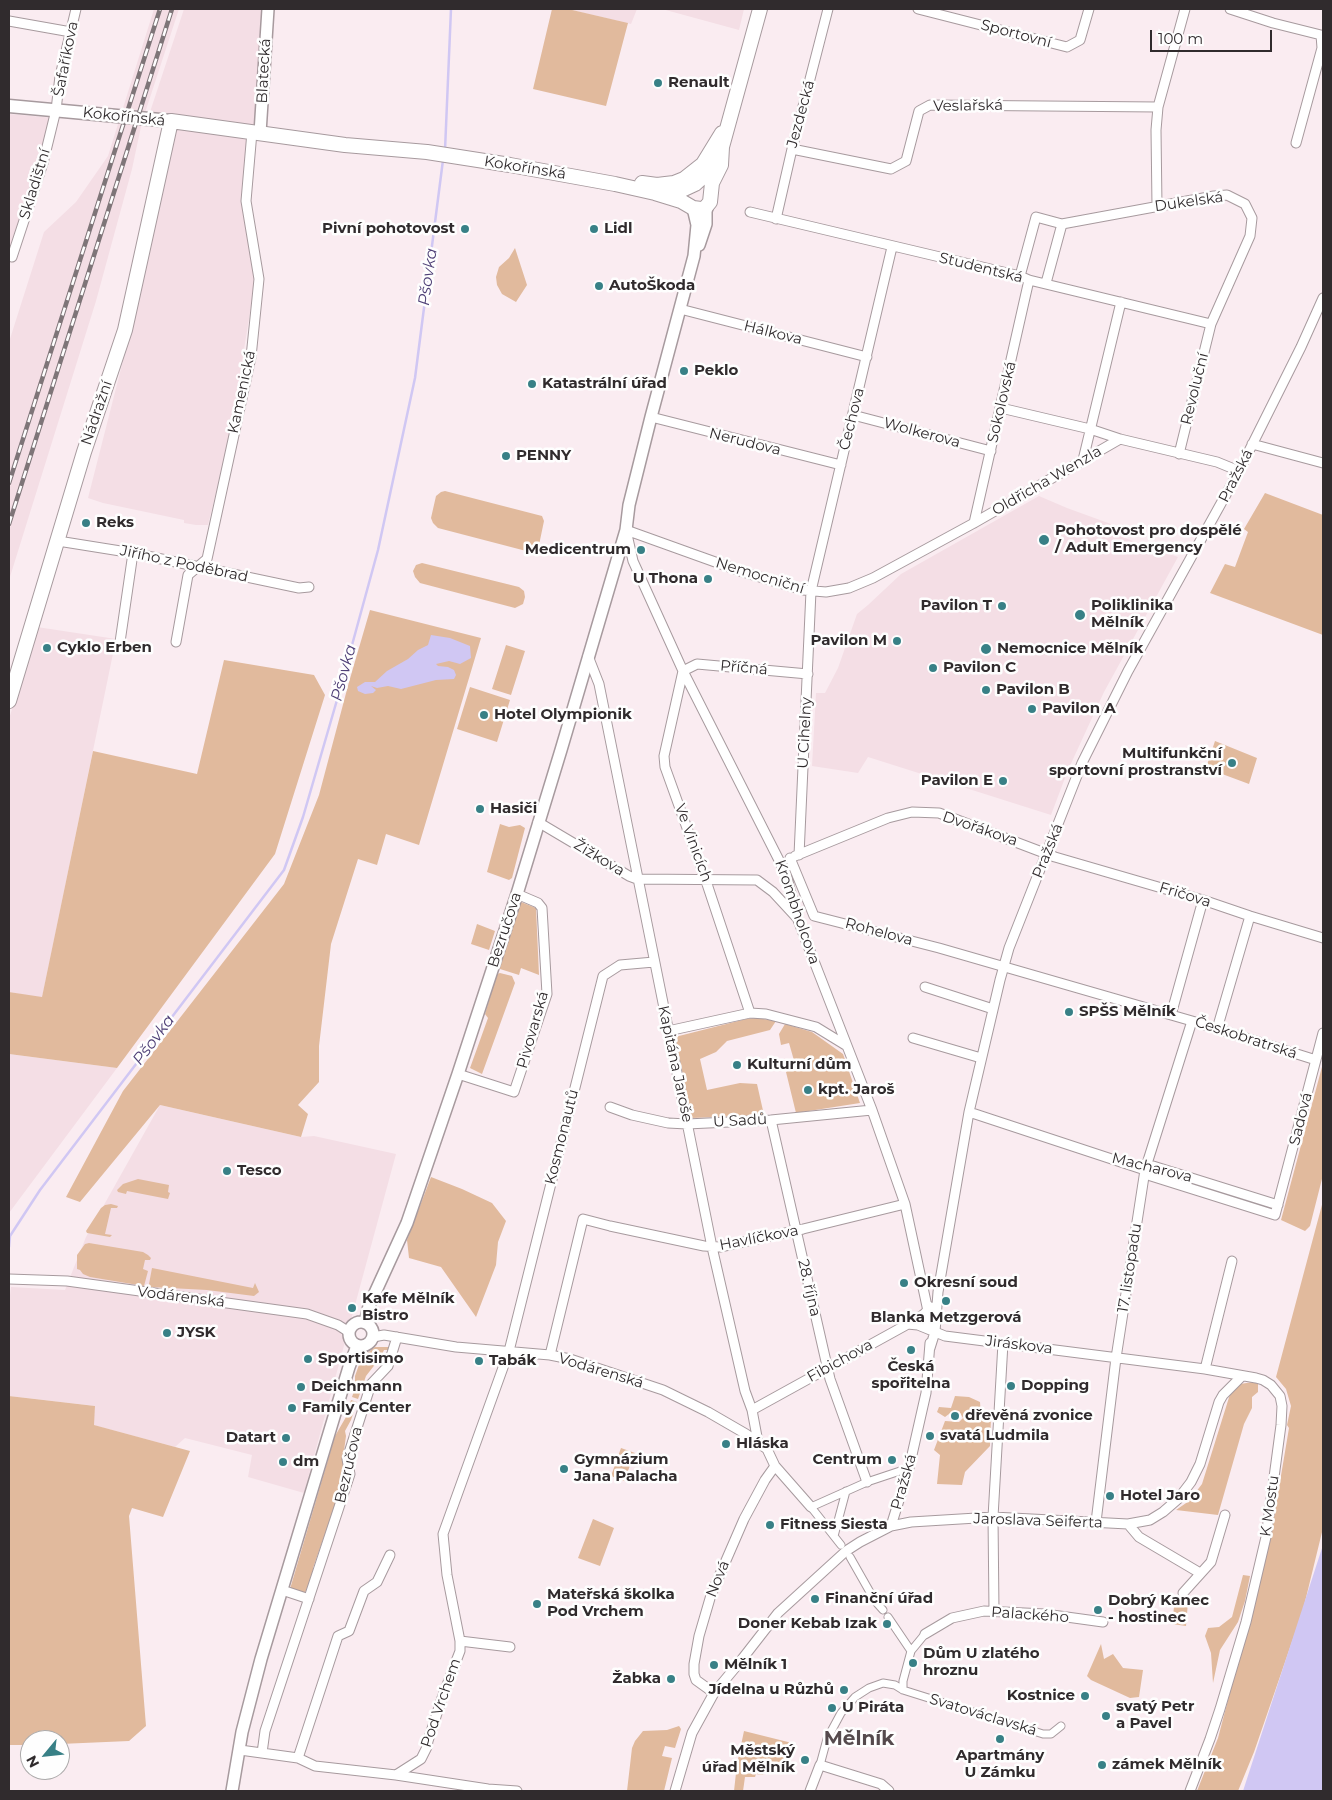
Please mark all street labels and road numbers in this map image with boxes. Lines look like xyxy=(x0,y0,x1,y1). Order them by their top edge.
street label: Sportovní xyxy=(979,16,1053,52)
street label: Šafaříkova xyxy=(50,20,82,98)
street label: Blatecká xyxy=(253,38,275,104)
street label: Jezdecká xyxy=(783,78,819,150)
street label: Veslařská xyxy=(933,96,1003,116)
street label: Kokořínská xyxy=(82,104,166,130)
street label: Skladištní xyxy=(16,147,54,221)
street label: Kokořínská xyxy=(483,153,567,183)
street label: Dukelská xyxy=(1153,188,1225,216)
street label: Studentská xyxy=(937,249,1025,287)
street label: Hálkova xyxy=(742,317,804,349)
street label: Kamenická xyxy=(224,349,260,435)
street label: Revoluční xyxy=(1177,351,1213,427)
street label: Sokolovská xyxy=(984,360,1020,444)
street label: Nádražní xyxy=(78,378,116,448)
street label: Čechova xyxy=(836,386,868,452)
street label: Wolkerova xyxy=(882,414,962,452)
street label: Nerudova xyxy=(707,424,783,460)
street label: Oldřicha Wenzla xyxy=(989,442,1105,520)
street label: Pražská xyxy=(1215,446,1257,506)
street label: Jiřího z Poděbrad xyxy=(118,542,250,586)
street label: Nemocniční xyxy=(713,554,807,598)
street label: Příčná xyxy=(719,657,769,679)
street label: U Cihelny xyxy=(794,697,816,769)
street label: Ve Vinicích xyxy=(671,801,715,885)
street label: Dvořákova xyxy=(940,808,1020,850)
street label: Pražská xyxy=(1029,821,1067,881)
street label: Žižkova xyxy=(570,836,628,880)
street label: Krombholcova xyxy=(771,857,823,967)
street label: Fričova xyxy=(1157,879,1213,911)
street label: Bezručova xyxy=(484,890,526,970)
street label: Rohelova xyxy=(843,914,915,950)
street label: Pivovarská xyxy=(513,989,553,1071)
street label: Kapitána Jaroše xyxy=(654,1004,696,1124)
street label: Českobratrská xyxy=(1193,1013,1299,1063)
street label: Kosmonautů xyxy=(541,1087,583,1187)
street label: Sadová xyxy=(1286,1091,1316,1147)
street label: U Sadů xyxy=(712,1111,768,1131)
street label: Macharova xyxy=(1110,1149,1194,1187)
street label: Havlíčkova xyxy=(718,1222,800,1254)
street label: 17. listopadu xyxy=(1114,1222,1146,1314)
street label: 28. října xyxy=(794,1258,824,1318)
street label: Vodárenská xyxy=(136,1283,226,1311)
street label: Jiráskova xyxy=(984,1332,1054,1358)
street label: Fibichova xyxy=(804,1336,876,1386)
street label: Vodárenská xyxy=(556,1350,646,1392)
street label: Bezručova xyxy=(331,1425,367,1505)
street label: Pražská xyxy=(887,1452,921,1512)
street label: K Mostu xyxy=(1257,1474,1283,1538)
street label: Jaroslava Seiferta xyxy=(973,1510,1103,1532)
street label: Nová xyxy=(703,1558,733,1600)
street label: Palackého xyxy=(991,1603,1069,1627)
street label: Pod Vrchem xyxy=(417,1656,465,1750)
street label: Svatováclavská xyxy=(927,1690,1039,1740)

